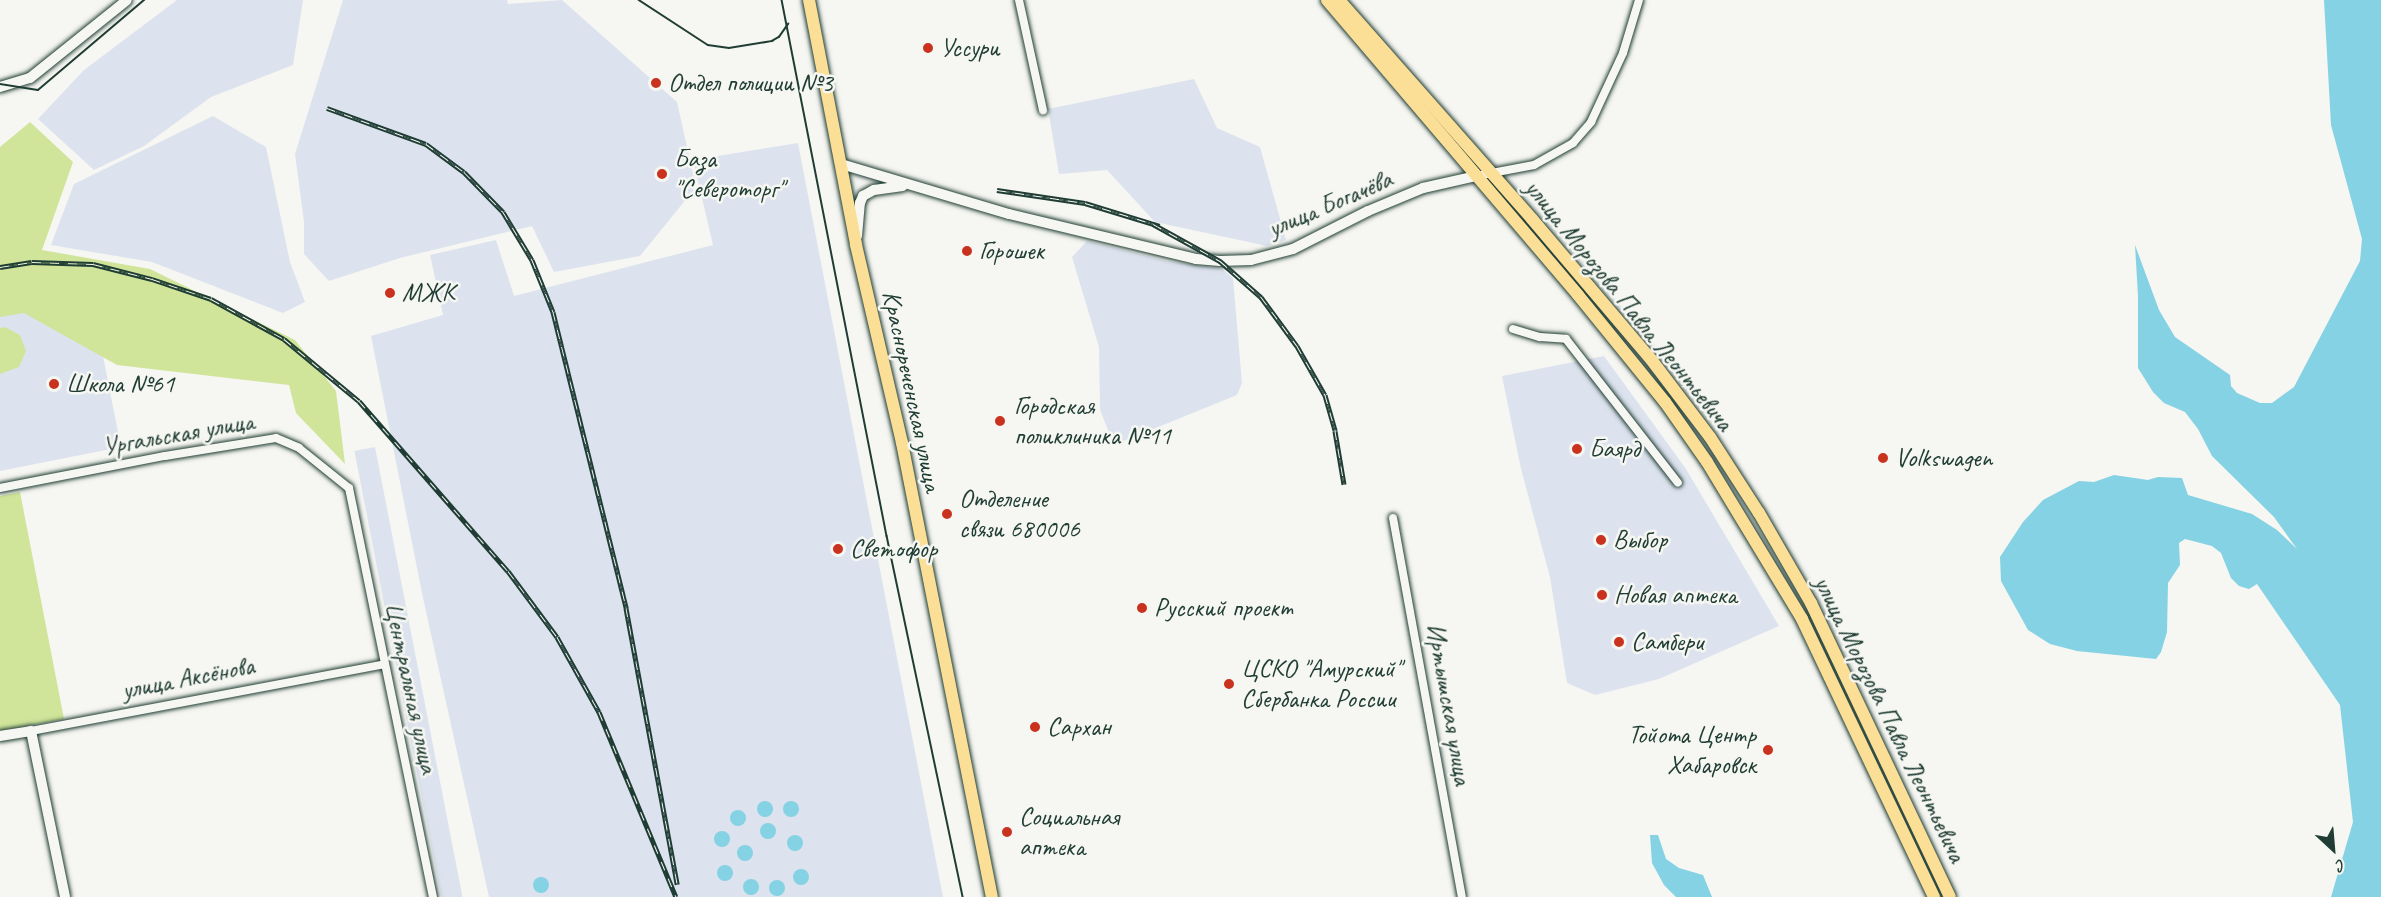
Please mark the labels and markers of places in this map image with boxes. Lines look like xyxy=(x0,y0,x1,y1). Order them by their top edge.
place label: Уссури xyxy=(940,32,999,64)
marker: Уссури xyxy=(921,41,935,55)
place label: Отдел полиции №3 xyxy=(668,67,833,99)
marker: Отдел полиции №3 xyxy=(649,76,663,90)
place label: База "Североторг" xyxy=(674,143,783,204)
marker: База "Североторг" xyxy=(655,167,669,181)
place label: Горошек xyxy=(979,235,1044,267)
marker: Горошек xyxy=(960,244,974,258)
place label: МЖК xyxy=(402,277,455,309)
marker: МЖК xyxy=(383,286,397,300)
place label: Школа №61 xyxy=(66,368,175,400)
marker: Школа №61 xyxy=(47,377,61,391)
place label: Городская поликлиника №11 xyxy=(1014,390,1171,452)
marker: Городская поликлиника №11 xyxy=(991,412,1009,430)
place label: Баярд xyxy=(1589,433,1640,465)
marker: Баярд xyxy=(1570,442,1584,456)
place label: Volkswagen xyxy=(1895,442,1992,474)
marker: Volkswagen xyxy=(1876,451,1890,465)
place label: Отделение связи 680006 xyxy=(959,483,1080,544)
marker: Отделение связи 680006 xyxy=(940,507,954,521)
place label: Выбор xyxy=(1613,524,1667,556)
place label: Светофор xyxy=(850,533,937,565)
marker: Выбор xyxy=(1594,533,1608,547)
marker: Светофор xyxy=(831,542,845,556)
place label: Новая аптека xyxy=(1614,579,1737,611)
marker: Новая аптека xyxy=(1595,588,1609,602)
place label: Русский проект xyxy=(1154,592,1292,624)
marker: Русский проект xyxy=(1135,601,1149,615)
place label: Самбери xyxy=(1631,626,1703,658)
marker: Самбери xyxy=(1612,635,1626,649)
place label: ЦСКО "Амурский" Сбербанка России xyxy=(1241,653,1401,714)
marker: ЦСКО "Амурский" Сбербанка России xyxy=(1222,677,1236,691)
place label: Сархан xyxy=(1047,711,1111,743)
place label: Тойота Центр Хабаровск xyxy=(1626,719,1756,780)
marker: Сархан xyxy=(1028,720,1042,734)
marker: Тойота Центр Хабаровск xyxy=(1761,743,1775,757)
place label: Социальная аптека xyxy=(1019,801,1119,862)
marker: Социальная аптека xyxy=(1000,825,1014,839)

